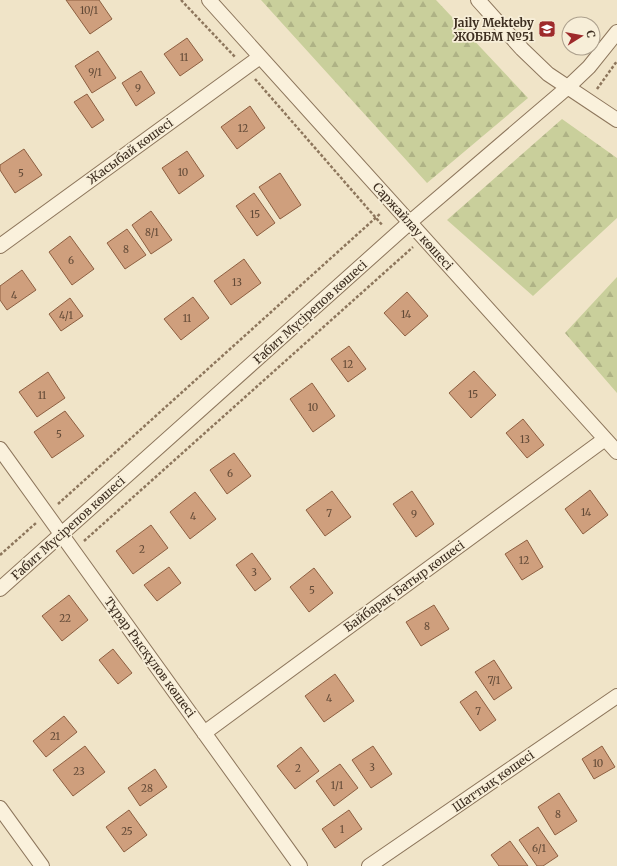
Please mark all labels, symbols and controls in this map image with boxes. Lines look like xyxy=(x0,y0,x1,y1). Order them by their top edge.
house number: 10/1 xyxy=(80,4,99,17)
place label: Jaily Mekteby ЖОББМ №51 xyxy=(452,15,535,44)
north arrow xyxy=(561,16,601,56)
school or university icon: Jaily Mekteby ЖОББМ №51 xyxy=(537,19,557,39)
text: С xyxy=(583,29,598,39)
house number: 11 xyxy=(180,51,189,64)
house number: 9/1 xyxy=(88,66,102,79)
house number: 9 xyxy=(135,82,141,95)
street label: Жасыбай көшесі xyxy=(84,115,176,187)
house number: 12 xyxy=(238,122,248,135)
house number: 10 xyxy=(178,166,188,179)
house number: 5 xyxy=(18,167,24,180)
street label: Саржайлау көшесі xyxy=(370,179,456,273)
house number: 15 xyxy=(250,208,260,221)
house number: 8/1 xyxy=(145,226,159,239)
house number: 8 xyxy=(123,243,129,256)
house number: 6 xyxy=(68,254,74,267)
street label: Ғабит Мүсірепов көшесі xyxy=(250,257,370,367)
house number: 13 xyxy=(232,276,242,289)
house number: 4 xyxy=(11,289,17,302)
house number: 14 xyxy=(401,308,411,321)
house number: 4/1 xyxy=(59,309,74,322)
house number: 11 xyxy=(183,312,192,325)
house number: 12 xyxy=(343,358,353,371)
house number: 15 xyxy=(468,388,478,401)
house number: 11 xyxy=(38,389,47,402)
house number: 10 xyxy=(308,401,318,414)
house number: 5 xyxy=(56,428,62,441)
house number: 13 xyxy=(520,433,530,446)
house number: 6 xyxy=(227,467,233,480)
street label: Ғабит Мүсірепов көшесі xyxy=(8,473,128,583)
house number: 14 xyxy=(581,506,591,519)
house number: 7 xyxy=(326,507,332,520)
house number: 9 xyxy=(411,508,417,521)
house number: 4 xyxy=(190,510,196,523)
street label: Байбарақ Батыр көшесі xyxy=(341,537,467,635)
house number: 2 xyxy=(139,543,145,556)
house number: 12 xyxy=(519,554,529,567)
house number: 3 xyxy=(251,566,257,579)
house number: 5 xyxy=(309,584,315,597)
street label: Тұрар Рысқұлов көшесі xyxy=(101,594,199,720)
house number: 22 xyxy=(59,612,71,625)
house number: 8 xyxy=(424,620,430,633)
house number: 7/1 xyxy=(488,674,501,687)
house number: 4 xyxy=(326,692,332,705)
house number: 7 xyxy=(475,705,481,718)
house number: 21 xyxy=(50,730,61,743)
street label: Шаттық көшесі xyxy=(449,747,537,815)
house number: 10 xyxy=(593,757,603,770)
house number: 3 xyxy=(369,761,375,774)
house number: 2 xyxy=(295,762,301,775)
house number: 23 xyxy=(73,765,85,778)
house number: 1/1 xyxy=(331,779,344,792)
house number: 28 xyxy=(141,782,153,795)
house number: 8 xyxy=(555,808,561,821)
house number: 1 xyxy=(340,823,345,836)
house number: 25 xyxy=(121,825,133,838)
house number: 6/1 xyxy=(532,842,546,855)

